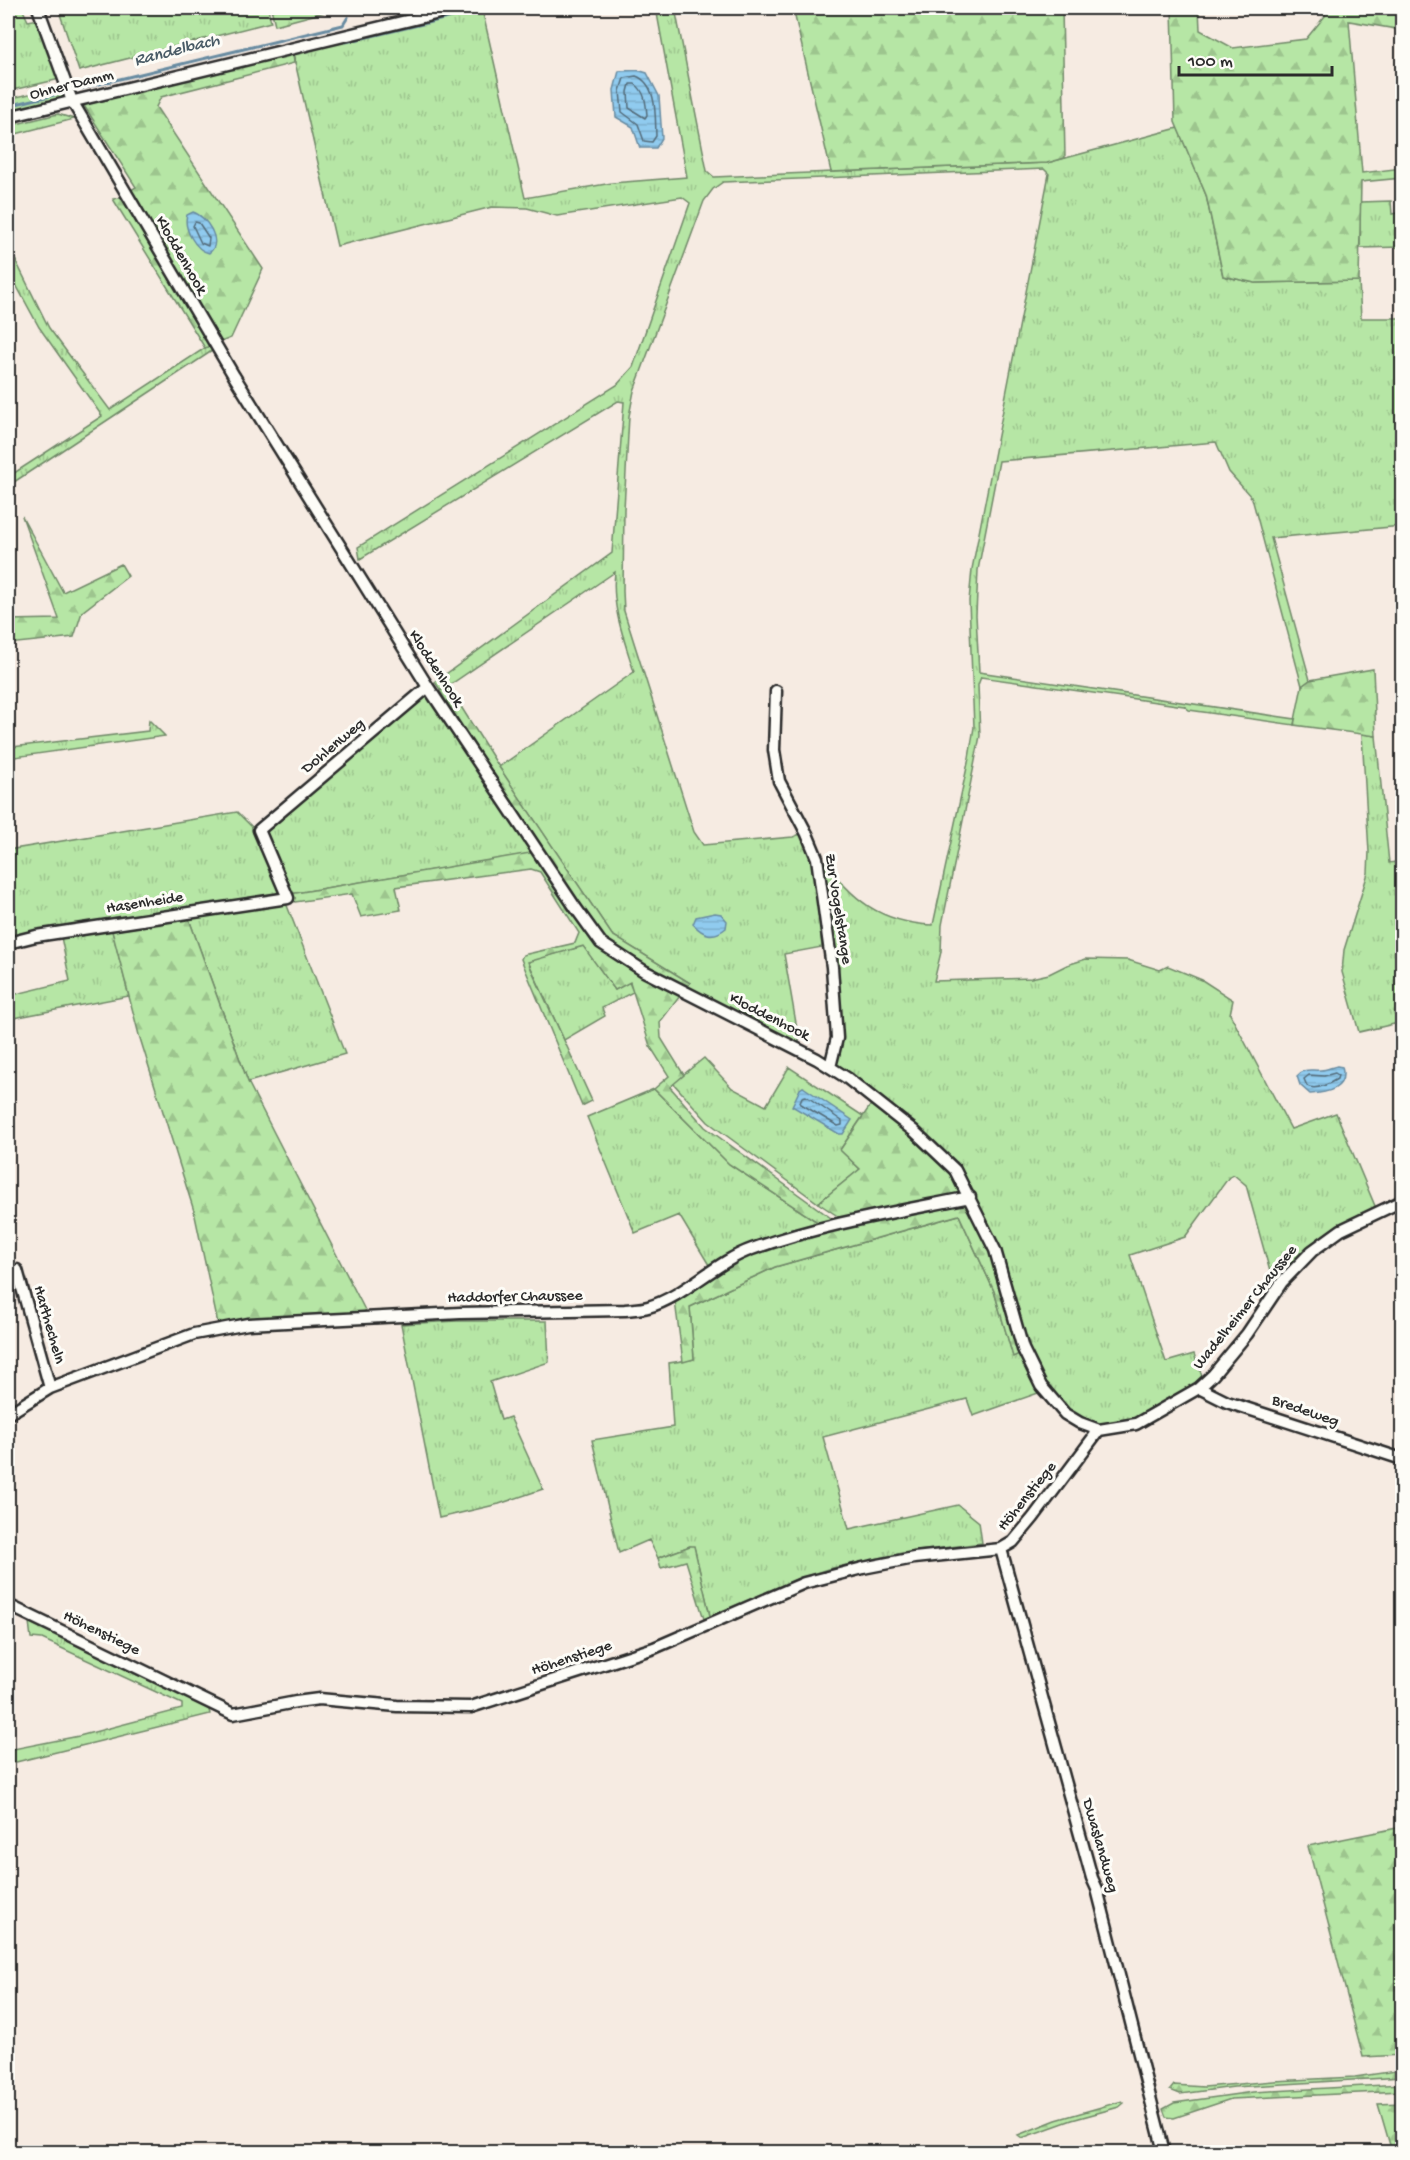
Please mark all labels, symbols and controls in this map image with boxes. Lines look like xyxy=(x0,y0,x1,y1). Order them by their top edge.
water label: Randelbach xyxy=(132,30,222,72)
scale bar xyxy=(1179,39,1332,77)
text: 100 m xyxy=(1187,52,1233,73)
street label: Ohner Damm xyxy=(28,66,116,106)
street label: Kloddenhook xyxy=(150,213,211,300)
street label: Kloddenhook xyxy=(403,627,468,712)
street label: Dohlenweg xyxy=(298,715,369,779)
street label: Zur Vogelstange xyxy=(819,852,855,966)
street label: Hasenheide xyxy=(105,888,186,919)
street label: Kloddenhook xyxy=(726,990,814,1047)
street label: Wadelheimer Chaussee xyxy=(1190,1241,1303,1374)
street label: Harthecheln xyxy=(28,1284,68,1367)
street label: Haddorfer Chaussee xyxy=(447,1287,584,1309)
street label: Bredeweg xyxy=(1268,1391,1341,1432)
street label: Höhenstiege xyxy=(994,1458,1062,1535)
street label: Höhenstiege xyxy=(59,1607,143,1661)
street label: Höhenstiege xyxy=(529,1637,615,1681)
street label: Dwaslandweg xyxy=(1076,1796,1121,1895)

